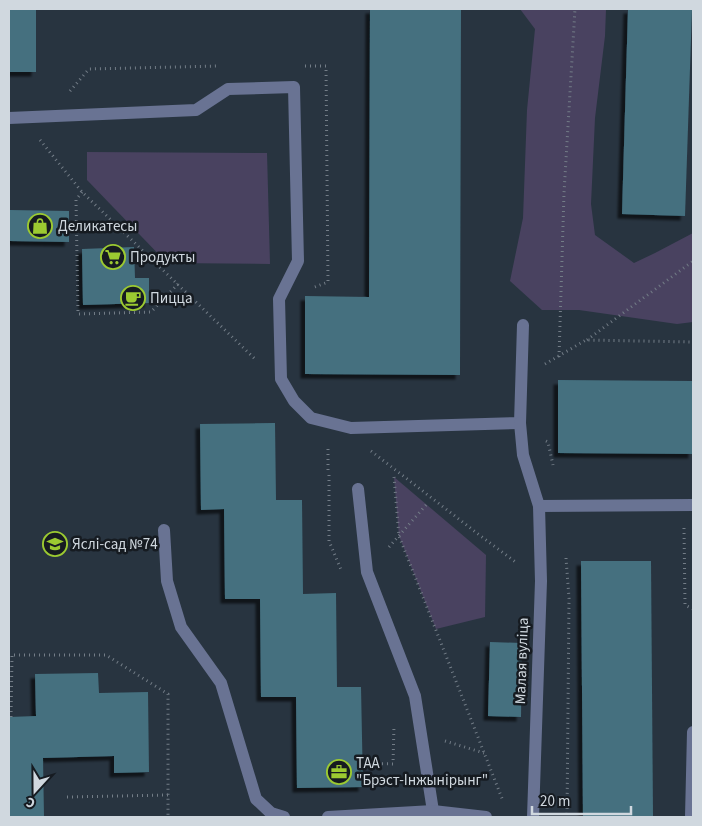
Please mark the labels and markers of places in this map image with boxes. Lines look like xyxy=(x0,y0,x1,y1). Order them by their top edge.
shop icon: Деликатесы xyxy=(27,213,53,239)
place label: Деликатесы xyxy=(58,216,137,237)
supermarket icon: Продукты xyxy=(100,244,126,270)
place label: Продукты xyxy=(130,247,195,268)
cafe icon: Пицца xyxy=(120,285,146,311)
place label: Пицца xyxy=(150,288,193,309)
school or university icon: Яслі-сад №74 xyxy=(42,531,68,557)
place label: Яслі-сад №74 xyxy=(72,534,158,555)
place label: ТАА "Брэст-Інжынірынг" xyxy=(356,753,488,791)
office icon: ТАА "Брэст-Інжынірынг" xyxy=(326,759,352,785)

